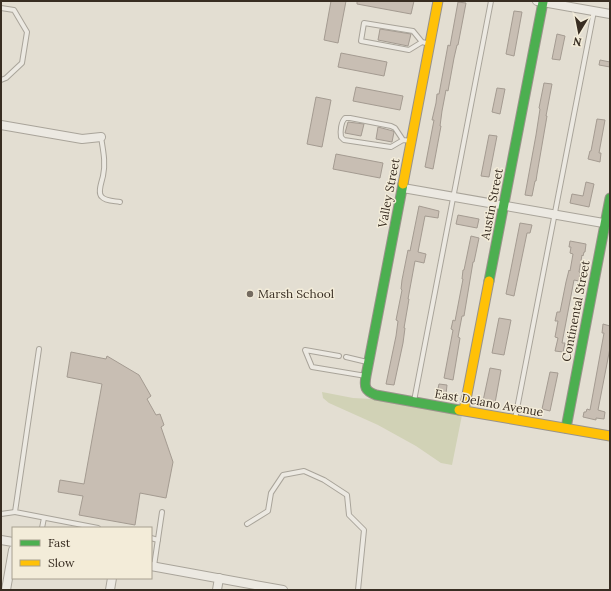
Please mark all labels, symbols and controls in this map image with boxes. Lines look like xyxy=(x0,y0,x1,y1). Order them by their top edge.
north arrow xyxy=(559,12,599,52)
text: N xyxy=(571,34,583,49)
street label: Valley Street xyxy=(374,157,403,230)
street label: Austin Street xyxy=(477,166,506,242)
street label: Continental Street xyxy=(558,259,593,363)
place label: Marsh School xyxy=(258,286,334,301)
marker: Marsh School xyxy=(245,289,255,299)
street label: East Delano Avenue xyxy=(434,386,545,420)
legend xyxy=(12,527,152,579)
text: Fast xyxy=(48,535,71,550)
text: Slow xyxy=(48,555,75,570)

